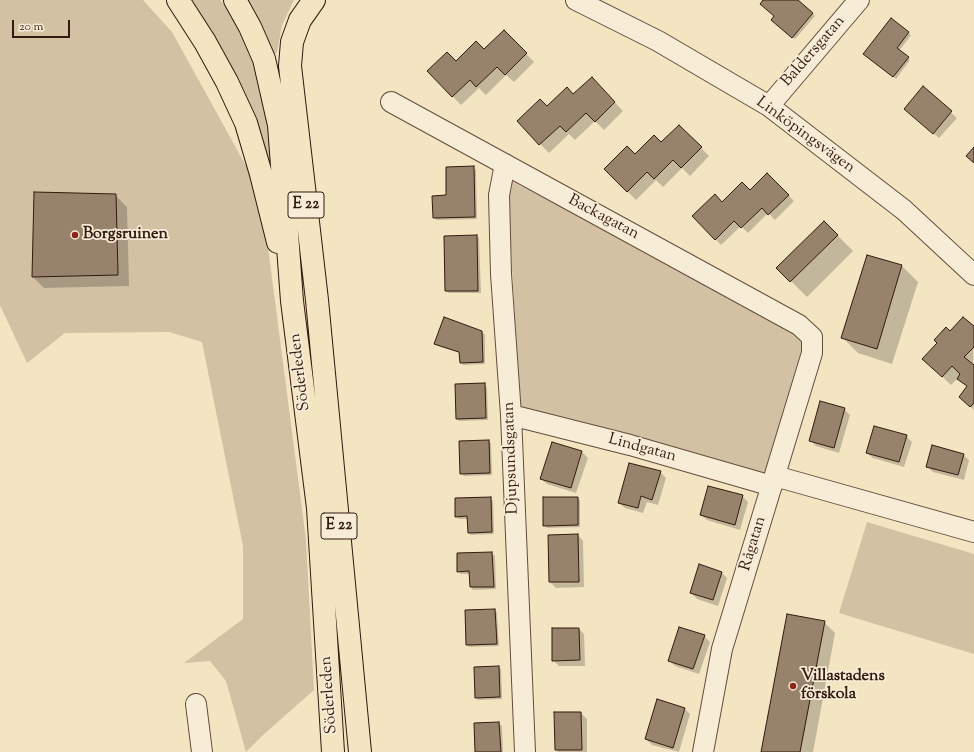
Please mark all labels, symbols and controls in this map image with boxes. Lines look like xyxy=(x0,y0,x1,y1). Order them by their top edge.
scale bar xyxy=(14,12,72,38)
street label: Baldersgatan xyxy=(778,13,850,91)
text: 20 m xyxy=(19,18,43,36)
street label: Linköpingsvägen xyxy=(752,94,858,178)
street label: Backagatan xyxy=(564,191,642,245)
road number: E 22 xyxy=(288,192,324,218)
place label: Borgsruinen xyxy=(83,225,168,245)
marker: Borgsruinen xyxy=(70,230,80,240)
street label: Söderleden xyxy=(287,332,315,412)
street label: Djupsundsgatan xyxy=(500,401,524,515)
street label: Lindgatan xyxy=(606,431,678,467)
road number: E 22 xyxy=(321,513,357,539)
street label: Rågatan xyxy=(737,514,771,574)
street label: Söderleden xyxy=(318,655,342,735)
place label: Villastadens förskola xyxy=(801,667,885,705)
marker: Villastadens förskola xyxy=(788,681,798,691)

